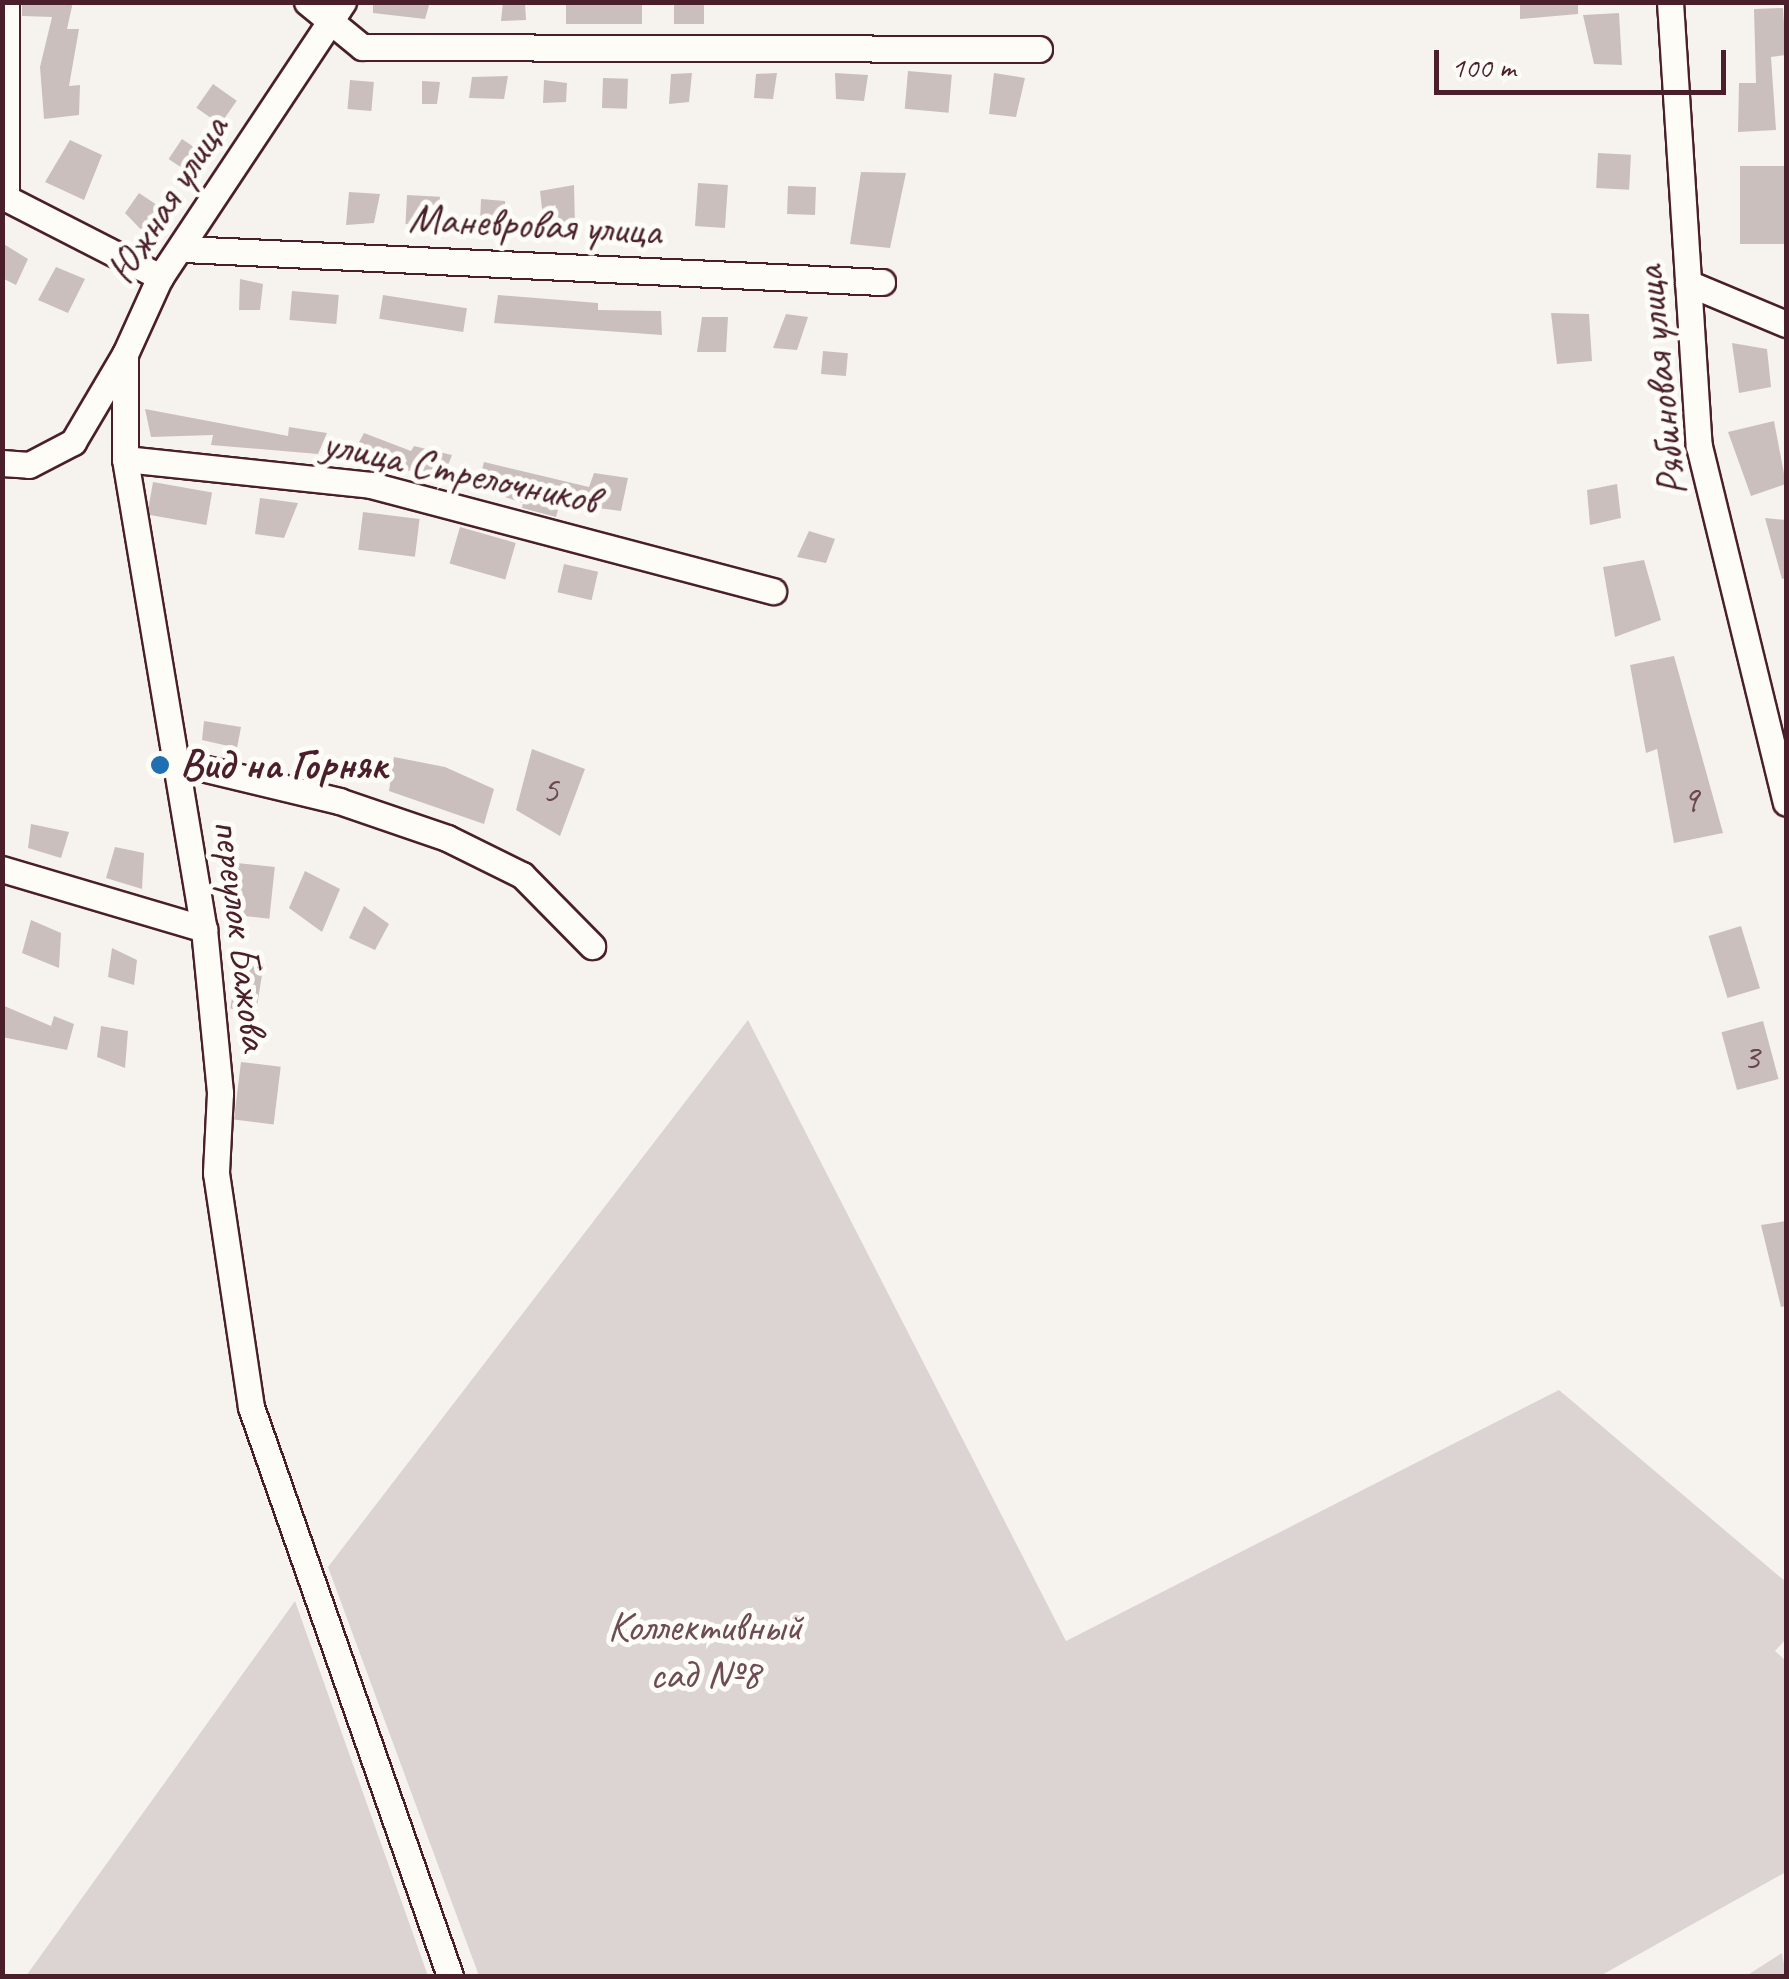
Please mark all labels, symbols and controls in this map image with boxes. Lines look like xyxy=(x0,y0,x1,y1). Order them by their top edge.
scale bar xyxy=(1439,30,1732,92)
text: 100 m xyxy=(1451,48,1516,86)
street label: Южная улица xyxy=(96,105,240,295)
street label: Маневровая улица xyxy=(405,193,665,257)
street label: Рябиновая улица xyxy=(1624,262,1698,500)
street label: улица Стрелочников xyxy=(318,418,602,526)
place label: Вид на Горняк xyxy=(180,740,383,790)
marker: Вид на Горняк xyxy=(149,754,171,776)
house number: 5 xyxy=(541,767,559,813)
house number: 9 xyxy=(1681,776,1699,822)
street label: переулок Бажова xyxy=(202,816,280,1054)
house number: 3 xyxy=(1742,1034,1760,1080)
park label: Коллективный сад №8 xyxy=(608,1602,802,1700)

